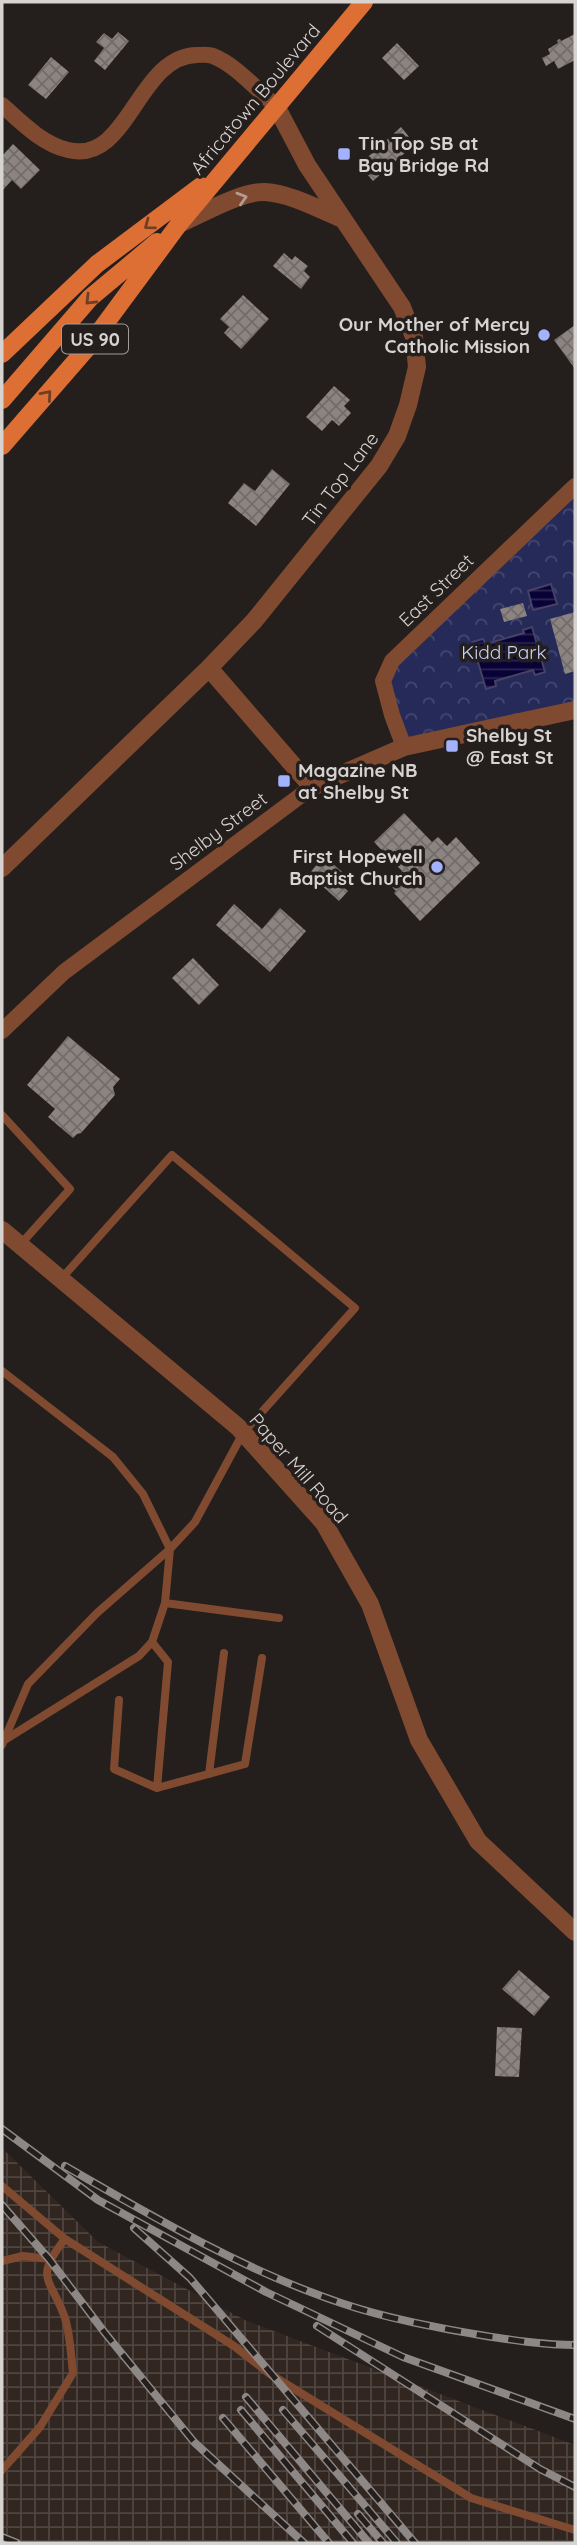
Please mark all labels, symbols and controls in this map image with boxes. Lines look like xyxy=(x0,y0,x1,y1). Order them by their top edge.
street label: Africatown Boulevard xyxy=(185,19,325,179)
place label: Tin Top SB at Bay Bridge Rd xyxy=(358,131,489,177)
marker: Tin Top SB at Bay Bridge Rd xyxy=(336,146,352,162)
one-way arrow xyxy=(235,191,247,206)
one-way arrow xyxy=(145,216,157,229)
one-way arrow xyxy=(85,292,98,305)
place label: Our Mother of Mercy Catholic Mission xyxy=(339,312,530,358)
road number: US 90 xyxy=(62,324,128,354)
marker: Our Mother of Mercy Catholic Mission xyxy=(536,327,552,343)
one-way arrow xyxy=(39,390,51,403)
street label: Tin Top Lane xyxy=(297,427,383,531)
street label: East Street xyxy=(394,548,478,632)
park label: Kidd Park xyxy=(461,640,547,664)
place label: Shelby St @ East St xyxy=(466,723,554,769)
marker: Shelby St @ East St xyxy=(444,738,460,754)
place label: Magazine NB at Shelby St xyxy=(298,758,417,804)
marker: Magazine NB at Shelby St xyxy=(276,773,292,789)
street label: Shelby Street xyxy=(164,787,272,875)
place label: First Hopewell Baptist Church xyxy=(289,844,423,890)
marker: First Hopewell Baptist Church xyxy=(429,859,445,875)
street label: Paper Mill Road xyxy=(245,1408,353,1528)

